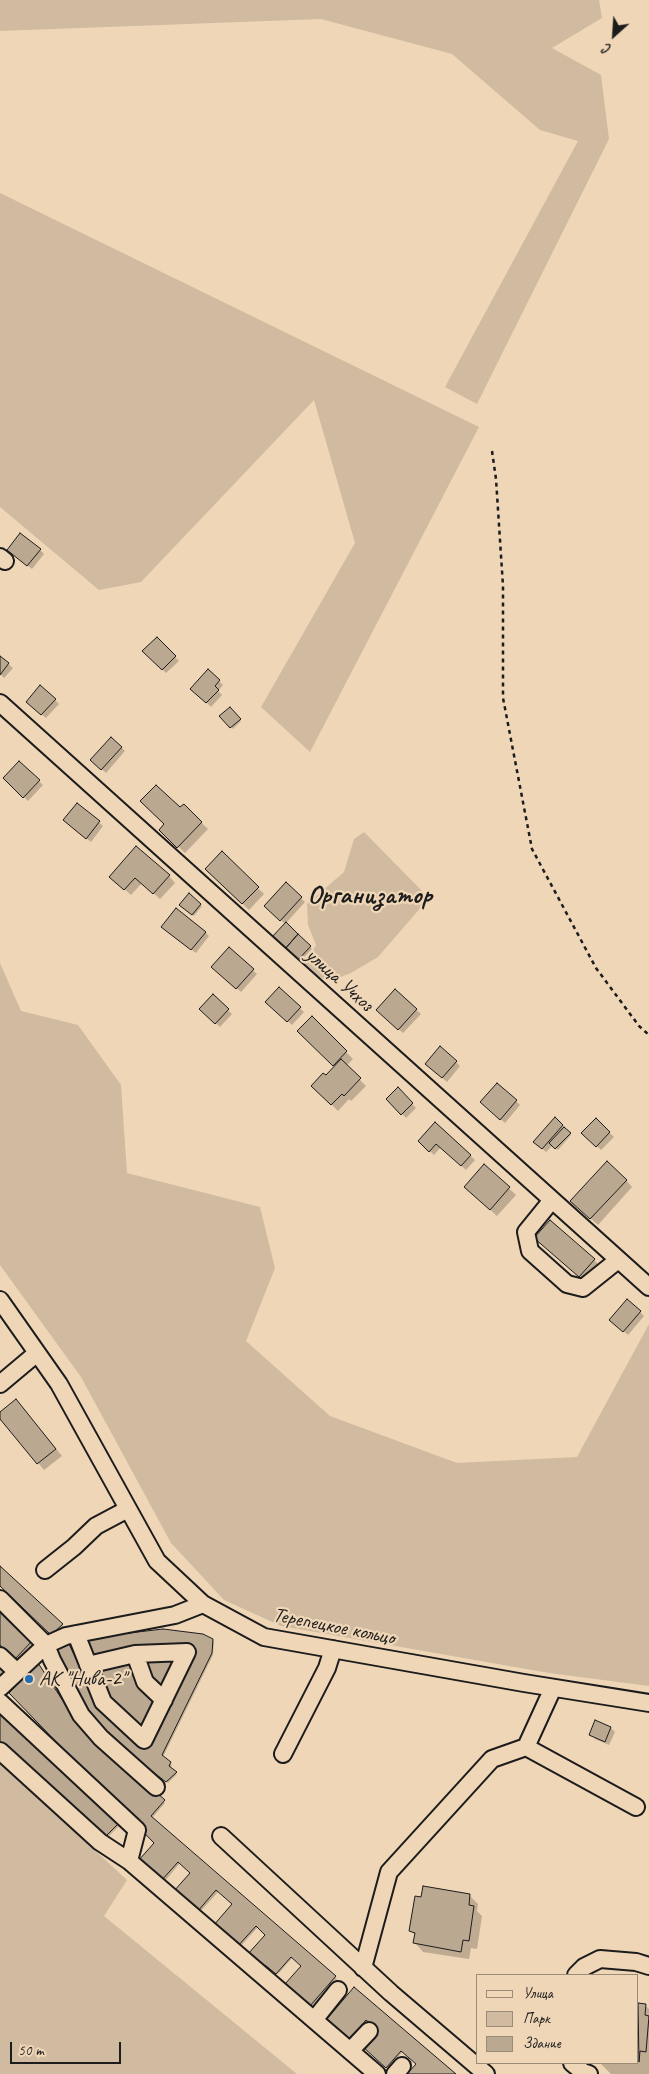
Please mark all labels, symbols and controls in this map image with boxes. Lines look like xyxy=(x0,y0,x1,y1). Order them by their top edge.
north arrow xyxy=(589,10,639,60)
text: С xyxy=(600,40,614,58)
district label: Организатор xyxy=(308,880,432,912)
street label: улица Учхоз xyxy=(300,943,378,1017)
street label: Терепецкое кольцо xyxy=(271,1603,397,1651)
place label: АК "Нива-2" xyxy=(39,1666,126,1692)
marker: АК "Нива-2" xyxy=(23,1673,35,1685)
legend xyxy=(477,1974,639,2064)
text: Улица xyxy=(523,1984,553,2003)
text: Парк xyxy=(523,2009,550,2028)
scale bar xyxy=(12,2032,124,2064)
text: Здание xyxy=(523,2034,561,2053)
text: 50 m xyxy=(18,2041,44,2060)

